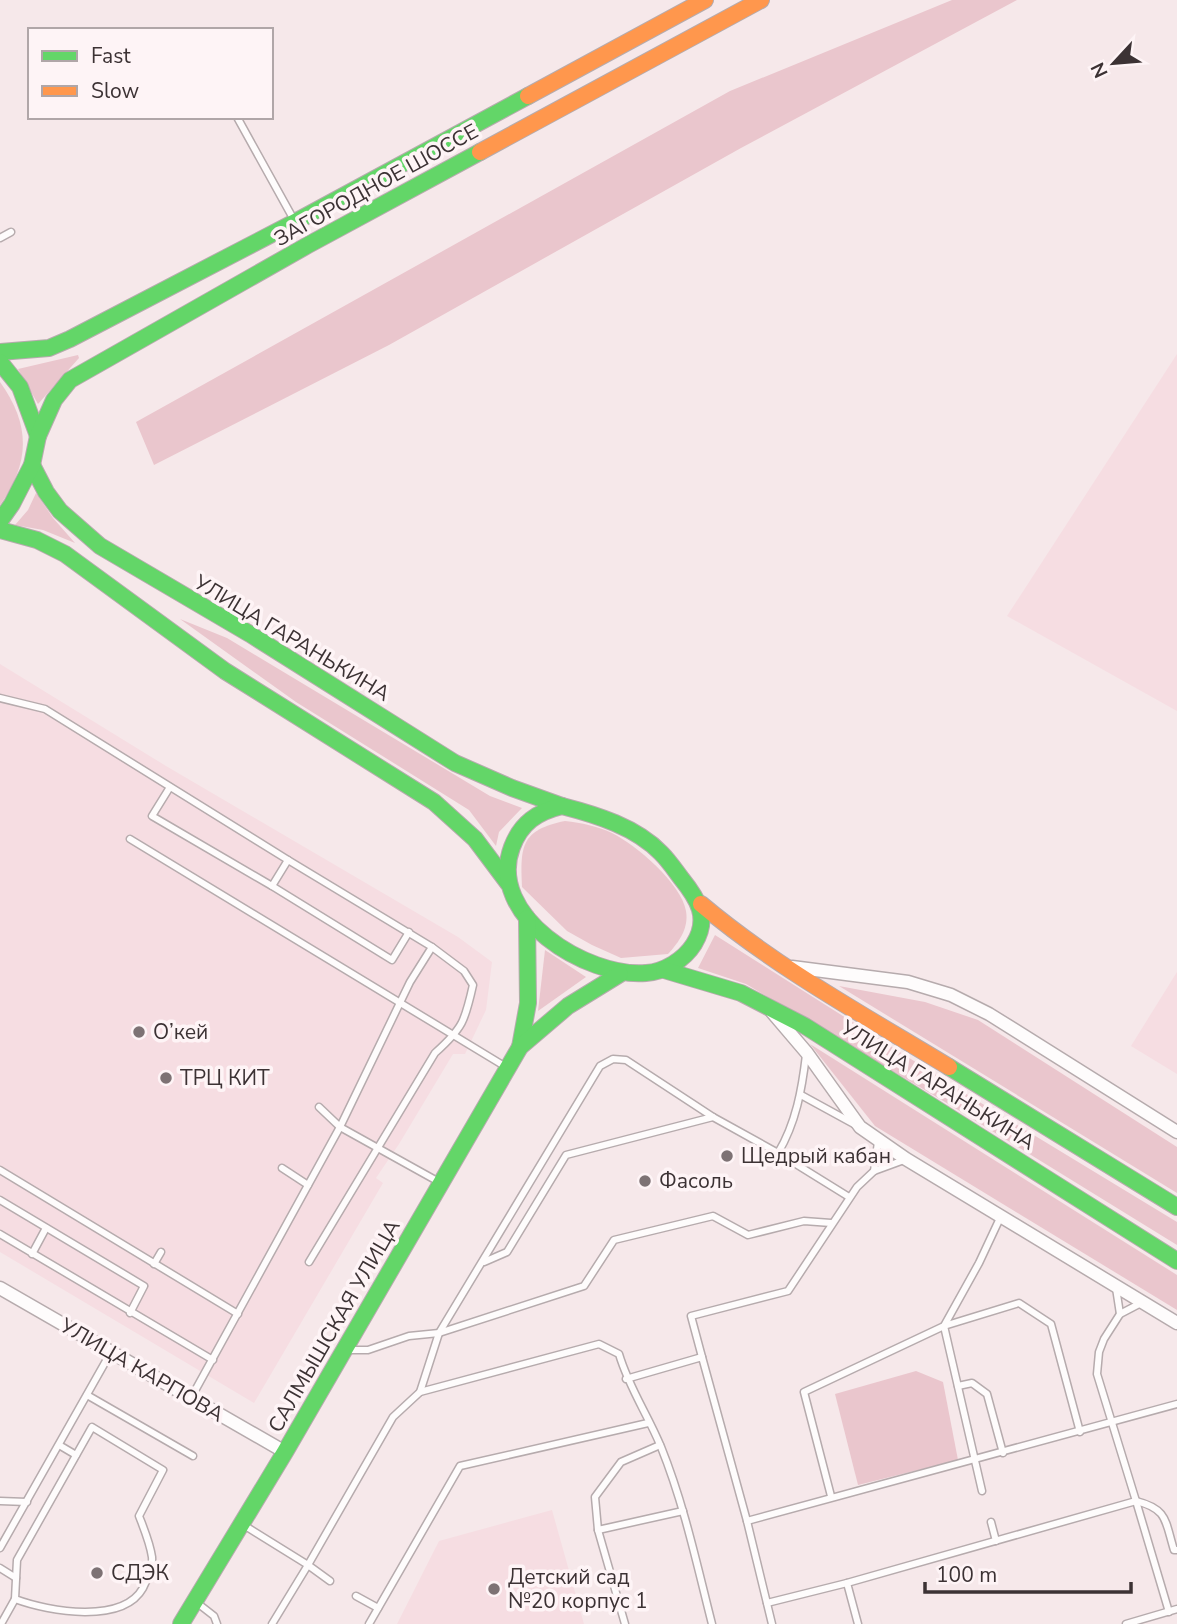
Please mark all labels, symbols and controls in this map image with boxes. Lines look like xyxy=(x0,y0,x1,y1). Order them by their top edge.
legend xyxy=(28,28,273,119)
north arrow xyxy=(1079,28,1149,98)
text: Fast xyxy=(91,42,131,70)
text: N xyxy=(1085,58,1114,82)
text: Slow xyxy=(91,77,140,105)
street label: ЗАГОРОДНОЕ ШОССЕ xyxy=(269,117,483,253)
street label: УЛИЦА ГАРАНЬКИНА xyxy=(188,568,395,708)
street label: УЛИЦА ГАРАНЬКИНА xyxy=(835,1013,1040,1156)
place label: О’кей xyxy=(153,1018,208,1046)
marker: О’кей xyxy=(131,1024,147,1040)
place label: ТРЦ КИТ xyxy=(180,1064,270,1092)
marker: ТРЦ КИТ xyxy=(158,1070,174,1086)
place label: Щедрый кабан xyxy=(741,1142,891,1170)
marker: Щедрый кабан xyxy=(719,1148,735,1164)
place label: Фасоль xyxy=(659,1167,733,1195)
marker: Фасоль xyxy=(637,1173,653,1189)
street label: САЛМЫШСКАЯ УЛИЦА xyxy=(262,1215,406,1437)
street label: УЛИЦА КАРПОВА xyxy=(54,1311,229,1428)
scale bar xyxy=(925,1550,1132,1594)
place label: СДЭК xyxy=(111,1559,170,1587)
text: 100 m xyxy=(936,1561,997,1589)
place label: Детский сад №20 корпус 1 xyxy=(508,1563,648,1615)
marker: СДЭК xyxy=(89,1565,105,1581)
marker: Детский сад №20 корпус 1 xyxy=(486,1581,502,1597)

